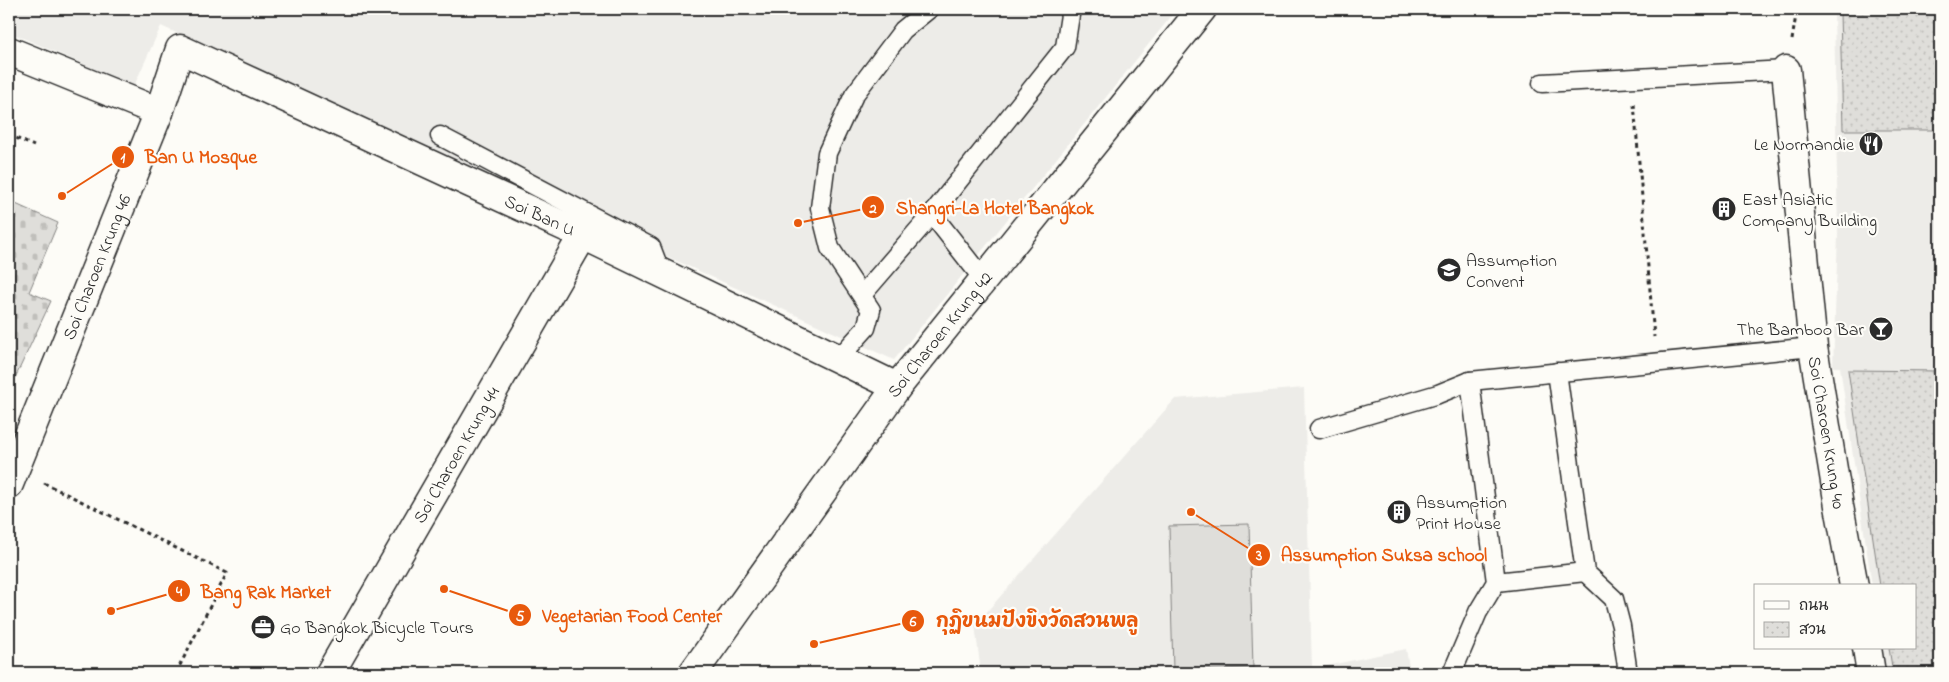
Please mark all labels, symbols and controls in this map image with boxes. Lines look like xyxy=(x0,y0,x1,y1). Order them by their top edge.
restaurant icon: Le Normandie xyxy=(1858,131,1884,157)
place label: Le Normandie xyxy=(1754,133,1855,159)
callout: Ban U Mosque xyxy=(110,140,267,174)
text: Ban U Mosque xyxy=(144,145,258,172)
text: 1 xyxy=(121,147,126,169)
place label: East Asiatic Company Building xyxy=(1742,188,1877,236)
street label: Soi Ban U xyxy=(500,189,579,245)
callout: Shangri-La Hotel Bangkok xyxy=(861,190,1104,224)
street label: Soi Charoen Krung 46 xyxy=(57,191,139,344)
text: Shangri-La Hotel Bangkok xyxy=(896,196,1095,225)
building icon: East Asiatic Company Building xyxy=(1711,196,1737,222)
text: 2 xyxy=(868,198,877,220)
place label: Assumption Convent xyxy=(1466,249,1557,296)
school or university icon: Assumption Convent xyxy=(1436,257,1462,283)
street label: Soi Charoen Krung 42 xyxy=(882,267,1000,404)
bar icon: The Bamboo Bar xyxy=(1868,316,1894,342)
place label: The Bamboo Bar xyxy=(1737,318,1864,344)
street label: Soi Charoen Krung 40 xyxy=(1800,355,1850,511)
street label: Soi Charoen Krung 44 xyxy=(408,382,508,529)
place label: Assumption Print House xyxy=(1416,491,1507,538)
building icon: Assumption Print House xyxy=(1386,499,1412,525)
callout: Assumption Suksa school xyxy=(1246,538,1497,572)
text: Assumption Suksa school xyxy=(1281,543,1487,570)
text: 3 xyxy=(1255,545,1262,567)
callout: Bang Rak Market xyxy=(166,574,342,608)
text: Bang Rak Market xyxy=(200,580,332,609)
text: 4 xyxy=(175,581,183,603)
legend xyxy=(1754,584,1916,650)
text: ถนน xyxy=(1799,595,1828,617)
callout: Vegetarian Food Center xyxy=(507,598,732,632)
text: Vegetarian Food Center xyxy=(541,604,723,633)
callout: กุฏิขนมปังขิงวัดสวนพลู xyxy=(901,604,1148,638)
text: 5 xyxy=(516,606,525,628)
text: กุฏิขนมปังขิงวัดสวนพลู xyxy=(936,608,1138,636)
text: 6 xyxy=(909,611,917,633)
office icon: Go Bangkok Bicycle Tours xyxy=(250,614,276,640)
place label: Go Bangkok Bicycle Tours xyxy=(280,616,474,643)
text: สวน xyxy=(1799,619,1826,641)

